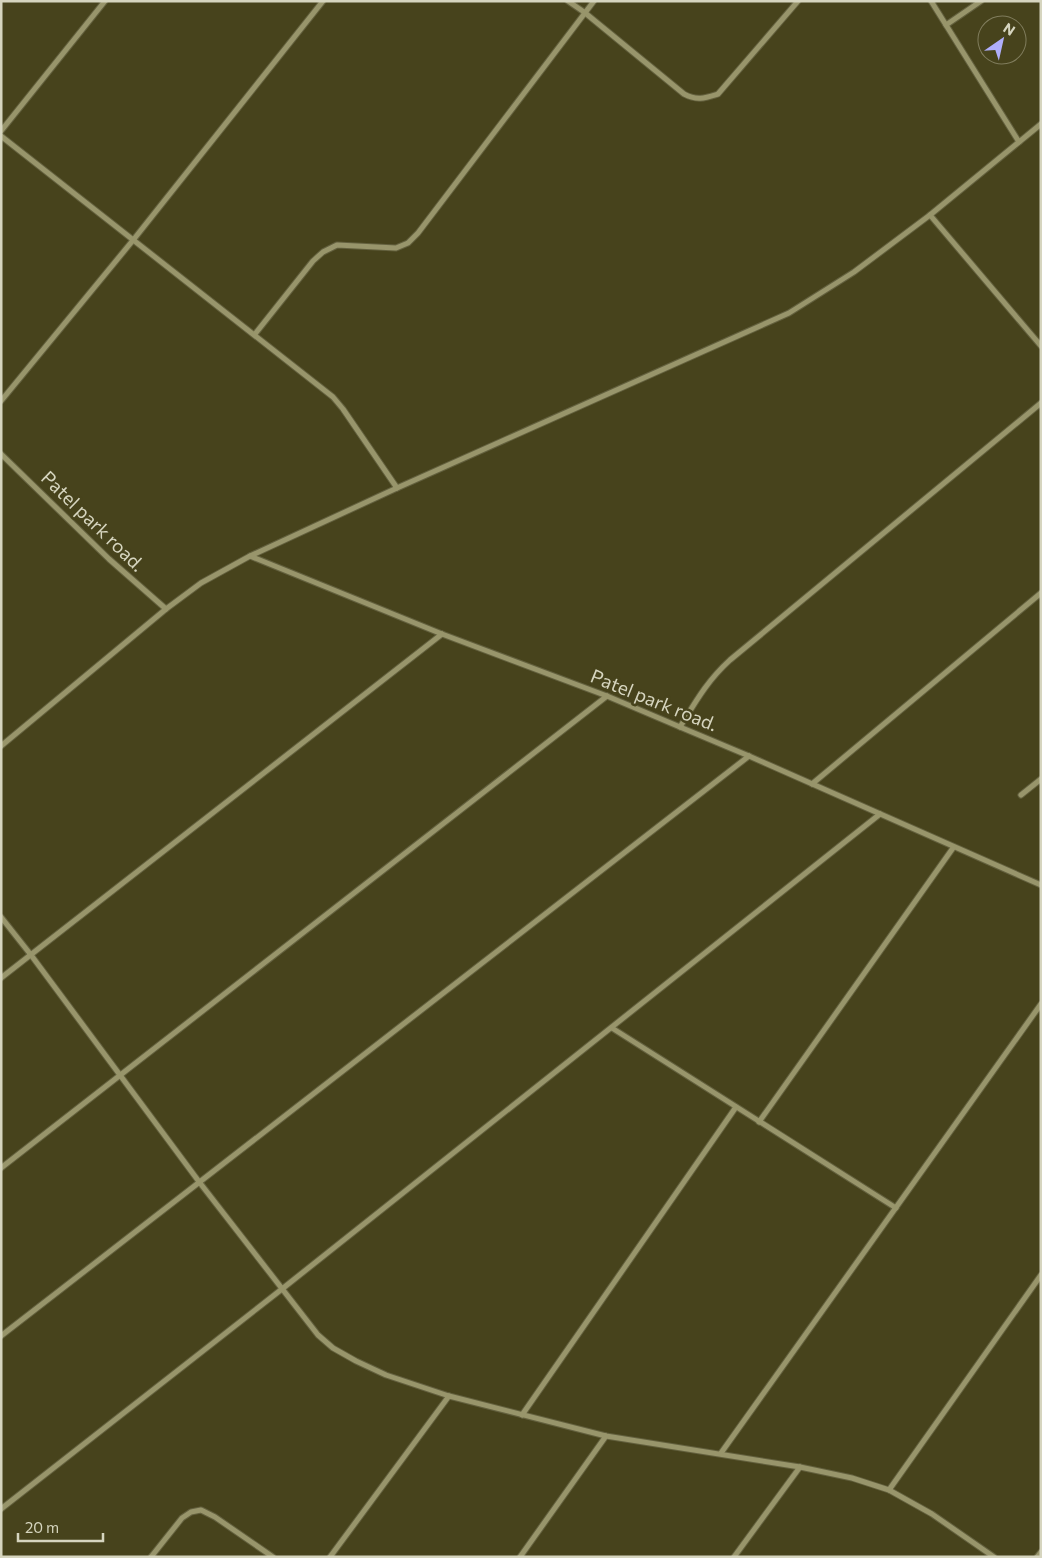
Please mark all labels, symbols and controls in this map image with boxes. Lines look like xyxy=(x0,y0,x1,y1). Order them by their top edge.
north arrow xyxy=(977,15,1027,65)
text: N xyxy=(1000,19,1019,39)
street label: Patel park road. xyxy=(37,466,150,576)
street label: Patel park road. xyxy=(587,664,721,735)
scale bar xyxy=(18,1510,102,1542)
text: 20 m xyxy=(25,1518,59,1536)

